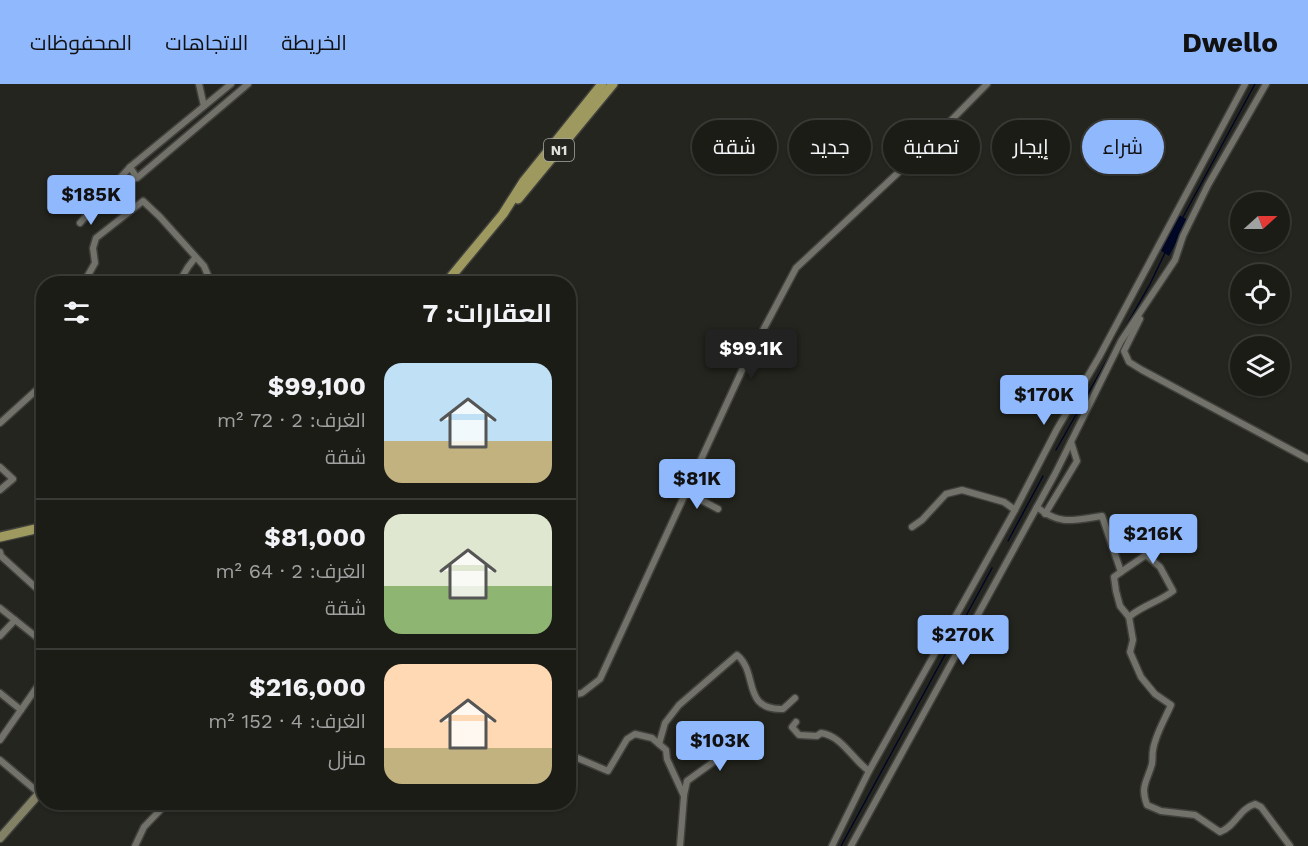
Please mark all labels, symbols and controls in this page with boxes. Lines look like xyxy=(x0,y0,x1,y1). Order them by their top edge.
text: Dwello xyxy=(1182,26,1278,59)
text: المحفوظات xyxy=(30,30,132,55)
text: الاتجاهات xyxy=(165,30,248,55)
text: الخريطة xyxy=(281,30,347,55)
chip: شقة xyxy=(692,120,777,174)
chip: جديد xyxy=(789,120,871,174)
chip: تصفية xyxy=(883,120,980,174)
chip: إيجار xyxy=(992,120,1070,174)
chip: شراء xyxy=(1082,120,1164,174)
road number: N1 xyxy=(544,139,574,161)
pin: $185K xyxy=(49,175,133,226)
text: $185K xyxy=(61,182,121,206)
north arrow xyxy=(1230,192,1290,252)
map controls xyxy=(1230,192,1290,396)
button: locate xyxy=(1230,264,1290,324)
icon: filters xyxy=(60,296,93,329)
text: العقارات: 7 xyxy=(422,298,552,328)
pin: $99.1K xyxy=(702,329,800,380)
text: $99.1K xyxy=(719,336,783,360)
button: layers xyxy=(1230,336,1290,396)
text: $99,100 xyxy=(268,371,366,401)
pin: $170K xyxy=(1002,375,1086,426)
text: $170K xyxy=(1014,382,1074,406)
icon: home xyxy=(432,387,504,459)
text: الغرف: 2 · 72 m² xyxy=(217,408,366,432)
text: شقة xyxy=(325,445,366,469)
pin: $81K xyxy=(661,459,733,510)
text: $81K xyxy=(673,466,721,490)
pin: $216K xyxy=(1111,514,1195,565)
text: $216K xyxy=(1123,521,1183,545)
text: $81,000 xyxy=(264,522,366,552)
icon: home xyxy=(432,538,504,610)
text: الغرف: 2 · 64 m² xyxy=(216,559,366,583)
text: شقة xyxy=(325,596,366,620)
pin: $270K xyxy=(921,615,1005,666)
text: $270K xyxy=(932,622,994,646)
text: $216,000 xyxy=(249,672,366,702)
icon: home xyxy=(432,688,504,760)
text: الغرف: 4 · 152 m² xyxy=(208,709,366,733)
pin: $103K xyxy=(678,721,762,772)
text: $103K xyxy=(690,728,750,752)
text: منزل xyxy=(328,746,366,770)

